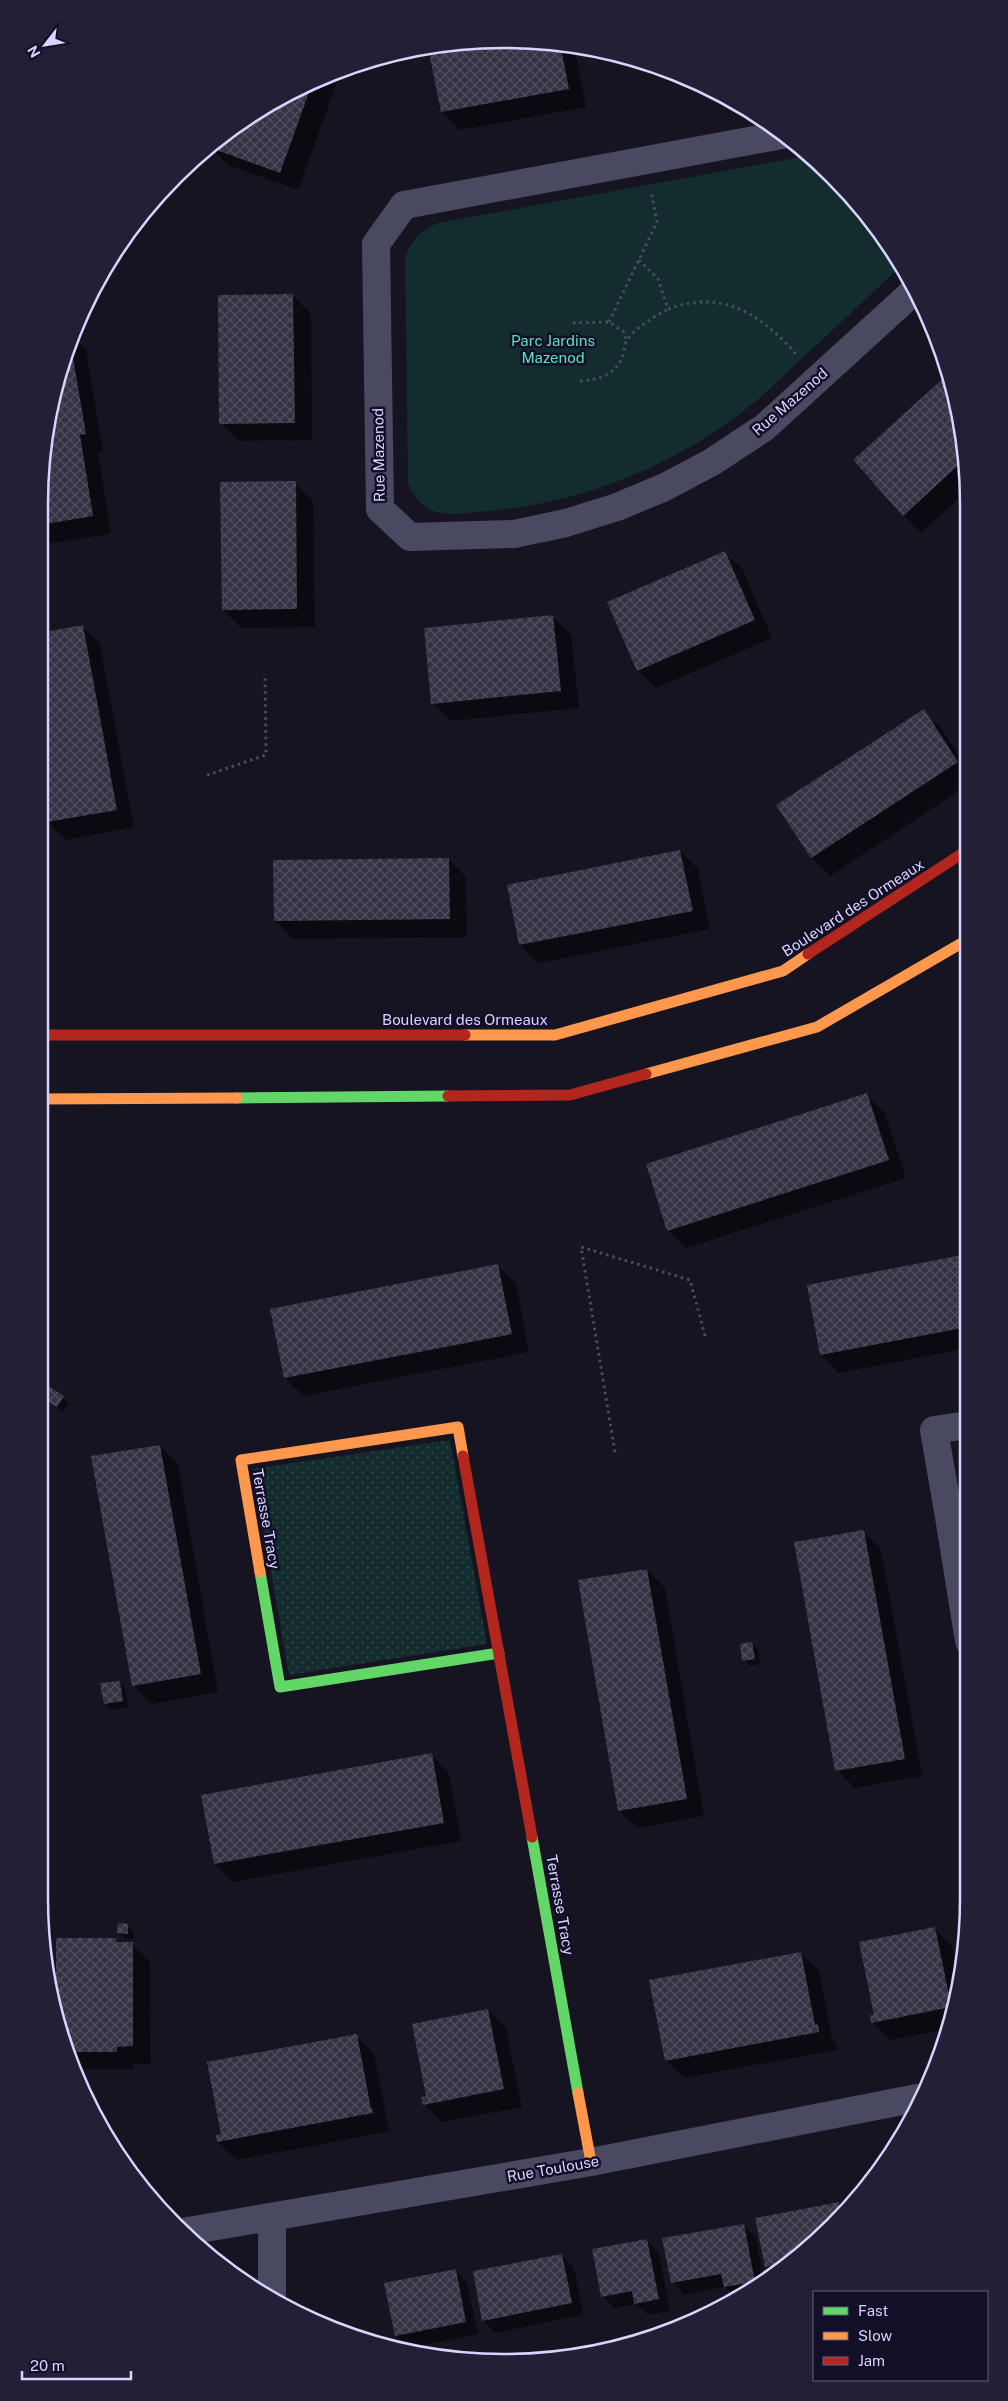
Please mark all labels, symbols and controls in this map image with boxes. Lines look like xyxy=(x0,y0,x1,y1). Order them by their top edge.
north arrow xyxy=(20,20,70,70)
text: N xyxy=(24,43,44,61)
park label: Parc Jardins Mazenod xyxy=(511,332,595,366)
street label: Rue Mazenod xyxy=(749,364,831,439)
street label: Rue Mazenod xyxy=(369,408,388,502)
street label: Boulevard des Ormeaux xyxy=(779,855,927,960)
street label: Boulevard des Ormeaux xyxy=(382,1011,548,1028)
street label: Terrasse Tracy xyxy=(249,1467,284,1570)
street label: Terrasse Tracy xyxy=(543,1853,578,1956)
street label: Rue Toulouse xyxy=(505,2152,600,2185)
legend xyxy=(813,2291,988,2381)
text: Fast xyxy=(858,2302,888,2319)
text: Slow xyxy=(858,2327,893,2344)
scale bar xyxy=(22,2348,131,2380)
text: Jam xyxy=(858,2352,885,2369)
text: 20 m xyxy=(30,2357,65,2374)

